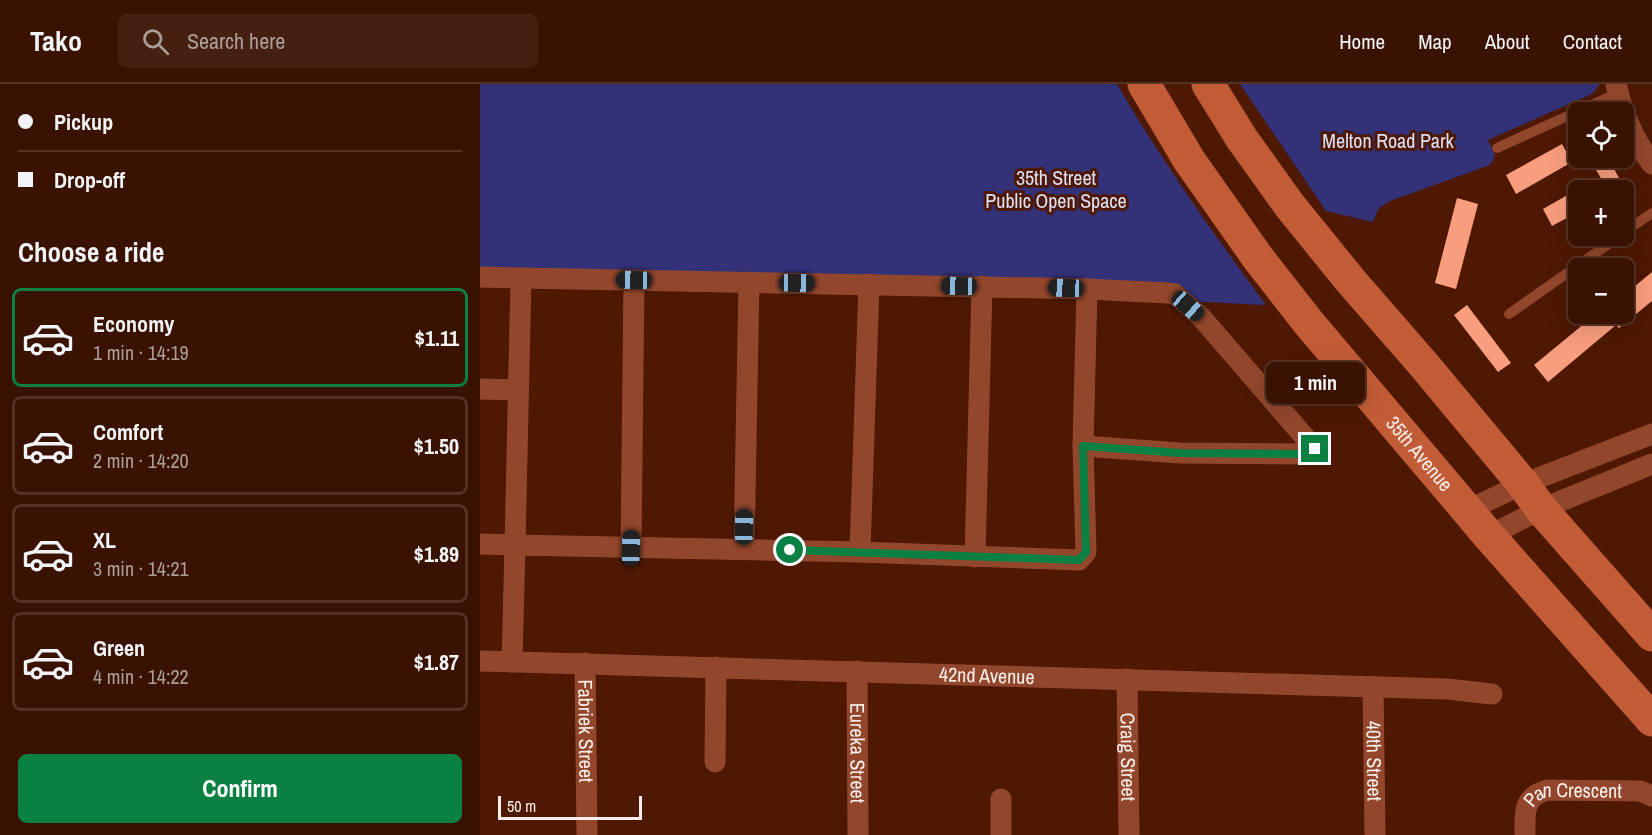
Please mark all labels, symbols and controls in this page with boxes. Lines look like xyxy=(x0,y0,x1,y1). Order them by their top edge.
search box xyxy=(118,14,538,68)
text: Tako xyxy=(30,22,82,60)
icon: search xyxy=(139,25,172,58)
text: Search here xyxy=(187,26,285,56)
text: Home xyxy=(1339,27,1385,56)
text: Map xyxy=(1418,27,1452,56)
text: About xyxy=(1485,27,1530,56)
text: Contact xyxy=(1563,27,1622,56)
map controls xyxy=(1568,102,1634,324)
button: locate xyxy=(1568,102,1634,168)
text: Pickup xyxy=(54,107,113,137)
park label: Melton Road Park xyxy=(1322,127,1454,154)
park label: 35th Street Public Open Space xyxy=(985,164,1127,214)
text: Drop-off xyxy=(54,165,125,195)
button: + xyxy=(1568,180,1634,246)
text: Choose a ride xyxy=(18,234,164,270)
button: − xyxy=(1568,258,1634,324)
car xyxy=(616,271,652,289)
car xyxy=(779,274,815,292)
car xyxy=(941,277,977,295)
car xyxy=(1048,278,1084,298)
car xyxy=(1169,287,1207,325)
text: Economy xyxy=(93,309,174,339)
icon: car xyxy=(21,311,75,365)
text: $1.11 xyxy=(415,323,459,353)
text: 1 min · 14:19 xyxy=(93,339,189,366)
callout: 1 min xyxy=(1266,362,1364,404)
text: 1 min xyxy=(1294,369,1337,396)
street label: 35th Avenue xyxy=(1380,410,1460,497)
text: Comfort xyxy=(93,417,163,447)
icon: car xyxy=(21,419,75,473)
text: $1.50 xyxy=(414,431,459,461)
route end xyxy=(1301,435,1328,462)
text: 2 min · 14:20 xyxy=(93,447,189,474)
car xyxy=(735,509,753,545)
text: XL xyxy=(93,525,116,555)
icon: car xyxy=(21,527,75,581)
car xyxy=(622,530,640,566)
route start xyxy=(776,536,803,563)
text: $1.89 xyxy=(414,539,459,569)
text: 3 min · 14:21 xyxy=(93,555,189,582)
text: Green xyxy=(93,633,145,663)
icon: car xyxy=(21,635,75,689)
text: $1.87 xyxy=(414,647,459,677)
street label: 42nd Avenue xyxy=(939,660,1035,690)
text: 4 min · 14:22 xyxy=(93,663,189,690)
street label: Fabriek Street xyxy=(572,679,600,783)
street label: Eureka Street xyxy=(844,703,872,804)
street label: Craig Street xyxy=(1114,713,1143,802)
street label: 40th Street xyxy=(1360,721,1389,802)
button: Confirm xyxy=(18,754,462,823)
street label: Pan Crescent xyxy=(1516,776,1622,812)
scale bar xyxy=(498,793,642,820)
text: 50 m xyxy=(507,795,536,817)

